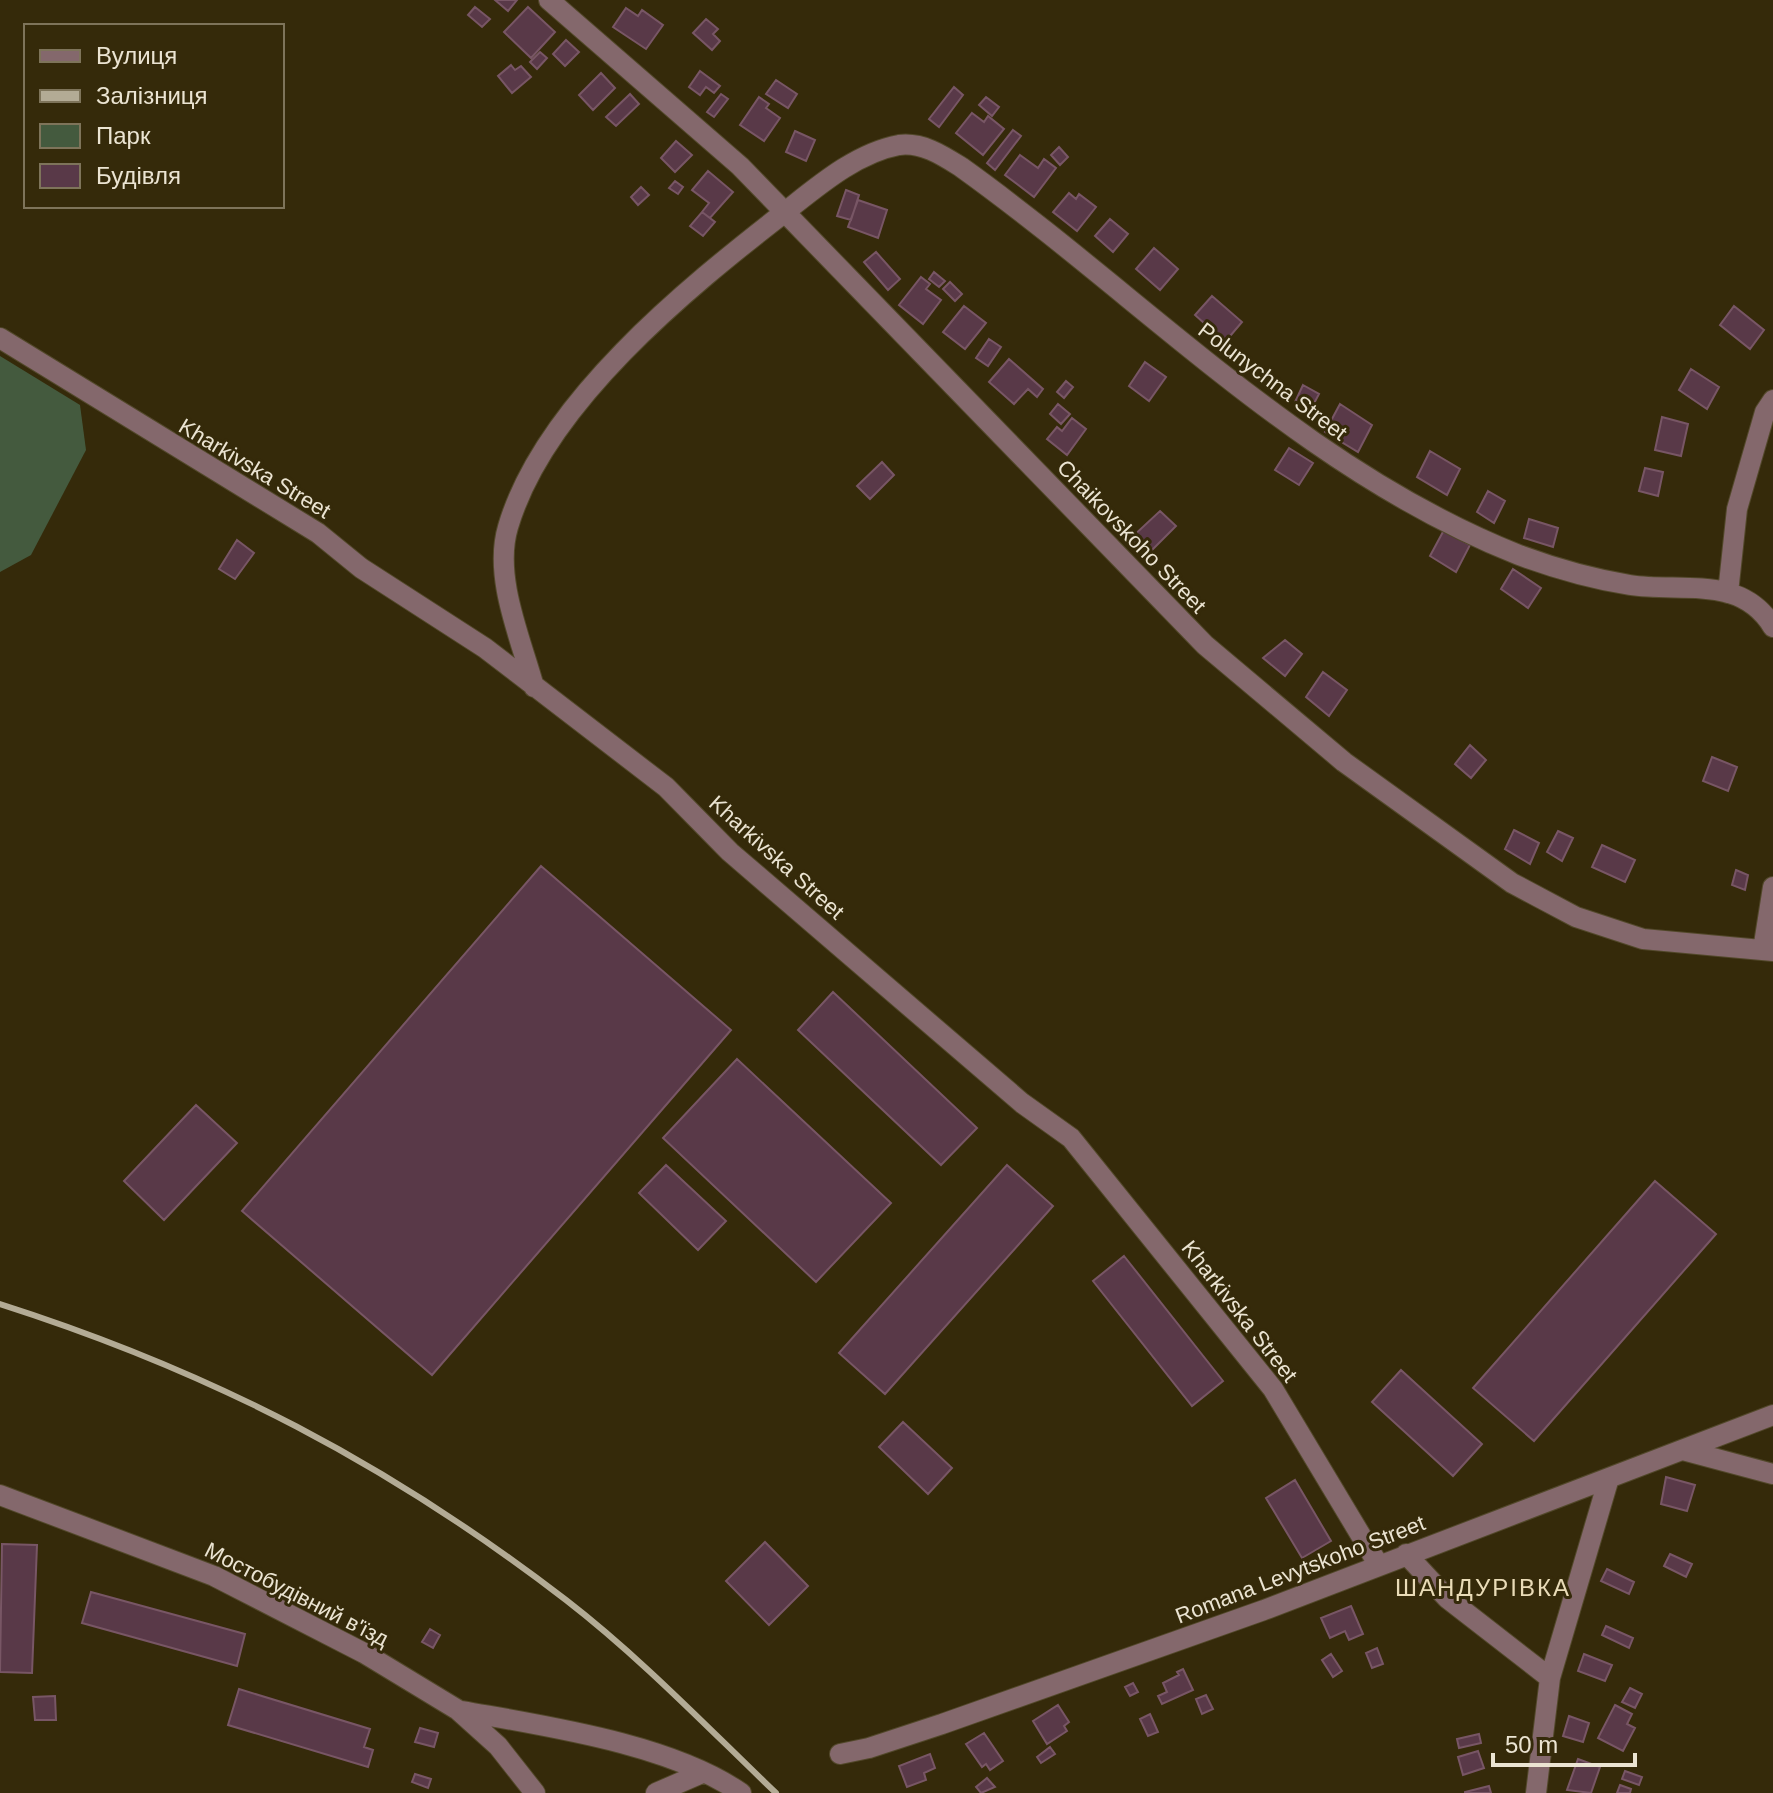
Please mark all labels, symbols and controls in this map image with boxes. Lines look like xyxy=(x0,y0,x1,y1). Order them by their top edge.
legend xyxy=(24,24,284,208)
text: Вулиця xyxy=(96,42,177,69)
text: Залізниця xyxy=(96,82,208,109)
text: Парк xyxy=(96,122,151,149)
text: Будівля xyxy=(96,162,181,189)
street label: Polunychna Street xyxy=(1193,317,1352,445)
street label: Kharkivska Street xyxy=(174,413,335,524)
street label: Chaikovskoho Street xyxy=(1052,455,1211,618)
street label: Kharkivska Street xyxy=(704,790,849,924)
street label: Kharkivska Street xyxy=(1177,1236,1303,1387)
street label: Romana Levytskoho Street xyxy=(1172,1510,1429,1629)
street label: Мостобудівний в'їзд xyxy=(201,1537,393,1652)
district label: ШАНДУРІВКА xyxy=(1395,1574,1571,1601)
scale bar xyxy=(1493,1717,1635,1767)
text: 50 m xyxy=(1505,1731,1558,1758)

